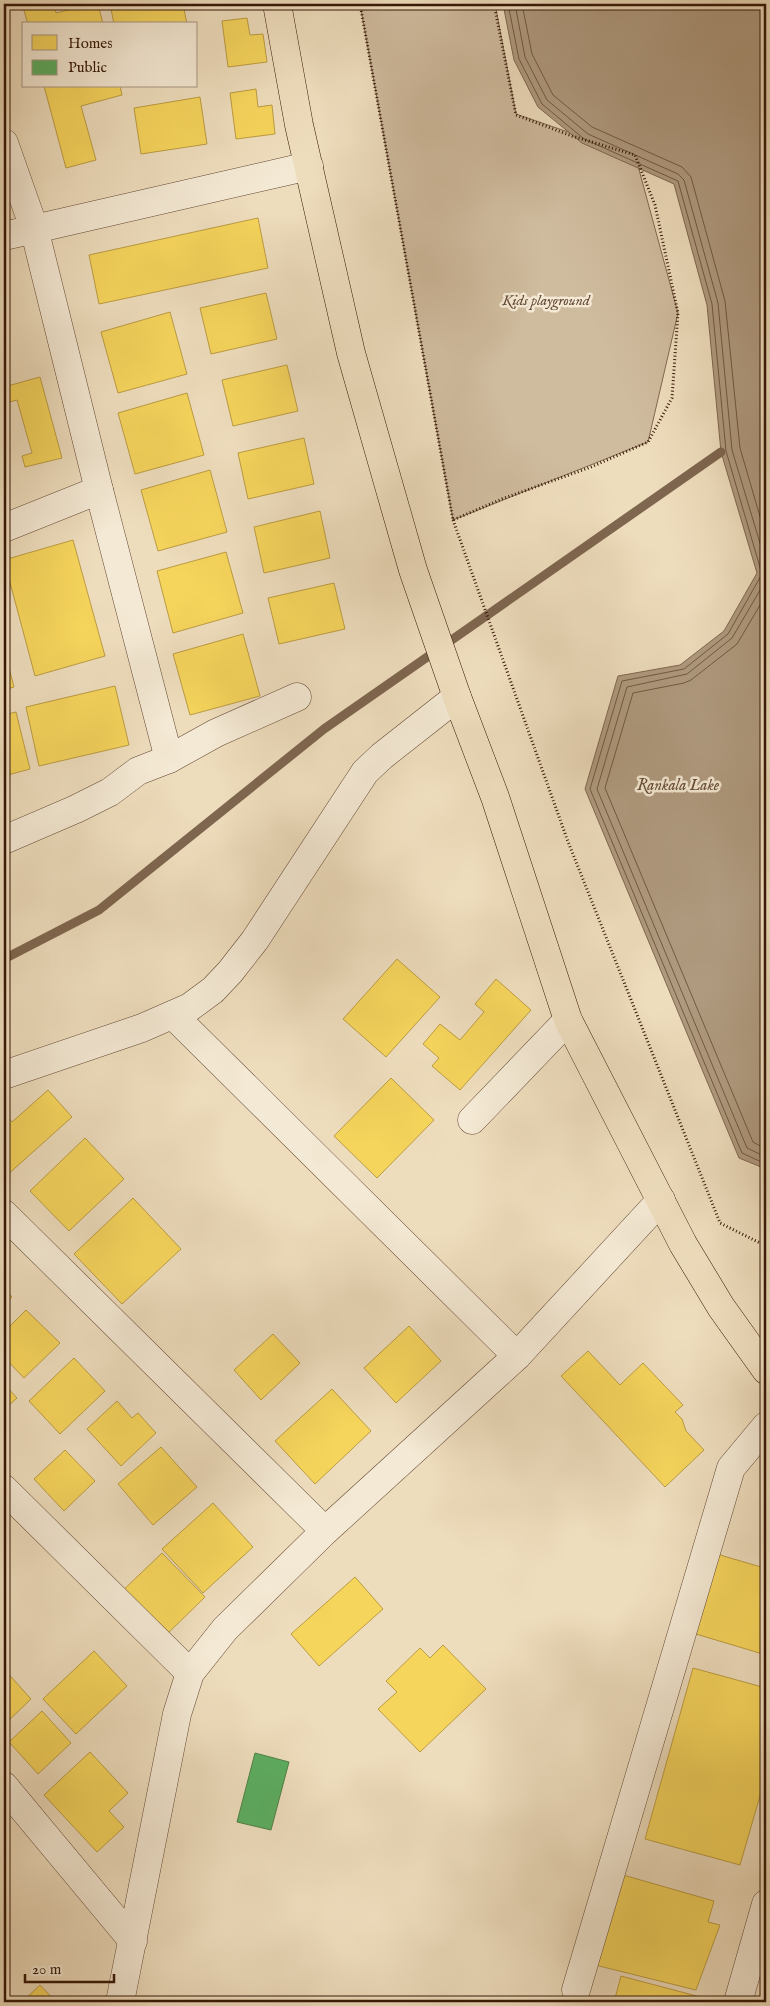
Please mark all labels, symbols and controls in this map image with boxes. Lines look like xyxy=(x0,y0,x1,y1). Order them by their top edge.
legend xyxy=(22,22,198,88)
text: Homes xyxy=(68,34,112,53)
text: Public xyxy=(68,58,107,77)
park label: Kids playground xyxy=(501,291,591,311)
water label: Rankala Lake xyxy=(637,776,720,796)
scale bar xyxy=(25,1951,114,1983)
text: 20 m xyxy=(32,1960,62,1979)

